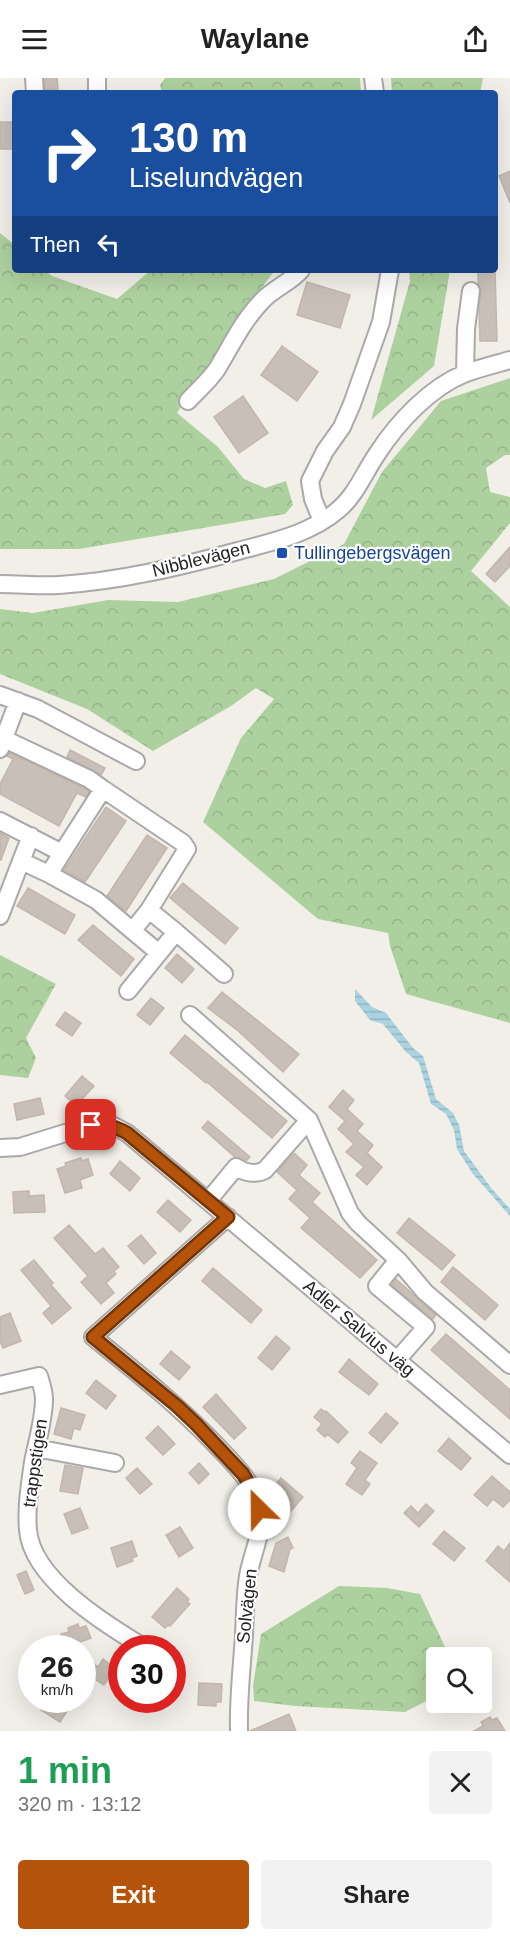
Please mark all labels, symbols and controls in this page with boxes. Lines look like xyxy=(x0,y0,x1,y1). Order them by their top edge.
icon: menu xyxy=(18,23,51,56)
icon: share xyxy=(459,23,492,56)
text: Waylane xyxy=(201,24,309,54)
icon: right xyxy=(30,114,108,192)
text: 130 m xyxy=(129,114,248,161)
text: Liselundvägen xyxy=(129,163,303,193)
icon: left xyxy=(92,228,125,261)
text: Then xyxy=(30,232,80,257)
street label: Nibblevägen xyxy=(150,537,252,581)
place label: Tullingebergsvägen xyxy=(294,543,450,563)
marker: Tullingebergsvägen xyxy=(275,546,289,560)
pin xyxy=(65,1099,116,1150)
icon: arrive xyxy=(74,1108,107,1141)
street label: Adler Salvius väg xyxy=(299,1276,419,1380)
street label: trappstigen xyxy=(19,1418,51,1508)
position arrow xyxy=(227,1477,291,1541)
street label: Solvägen xyxy=(233,1568,261,1644)
speed limit sign: 30 xyxy=(108,1635,186,1713)
map controls xyxy=(426,1647,492,1713)
button: search xyxy=(426,1647,492,1713)
text: 26 xyxy=(40,1650,74,1683)
text: km/h xyxy=(41,1681,73,1698)
text: 1 min xyxy=(18,1750,112,1791)
button: close xyxy=(429,1751,492,1814)
text: 320 m · 13:12 xyxy=(18,1793,141,1815)
button: Exit xyxy=(18,1860,249,1929)
button: Share xyxy=(261,1860,492,1929)

